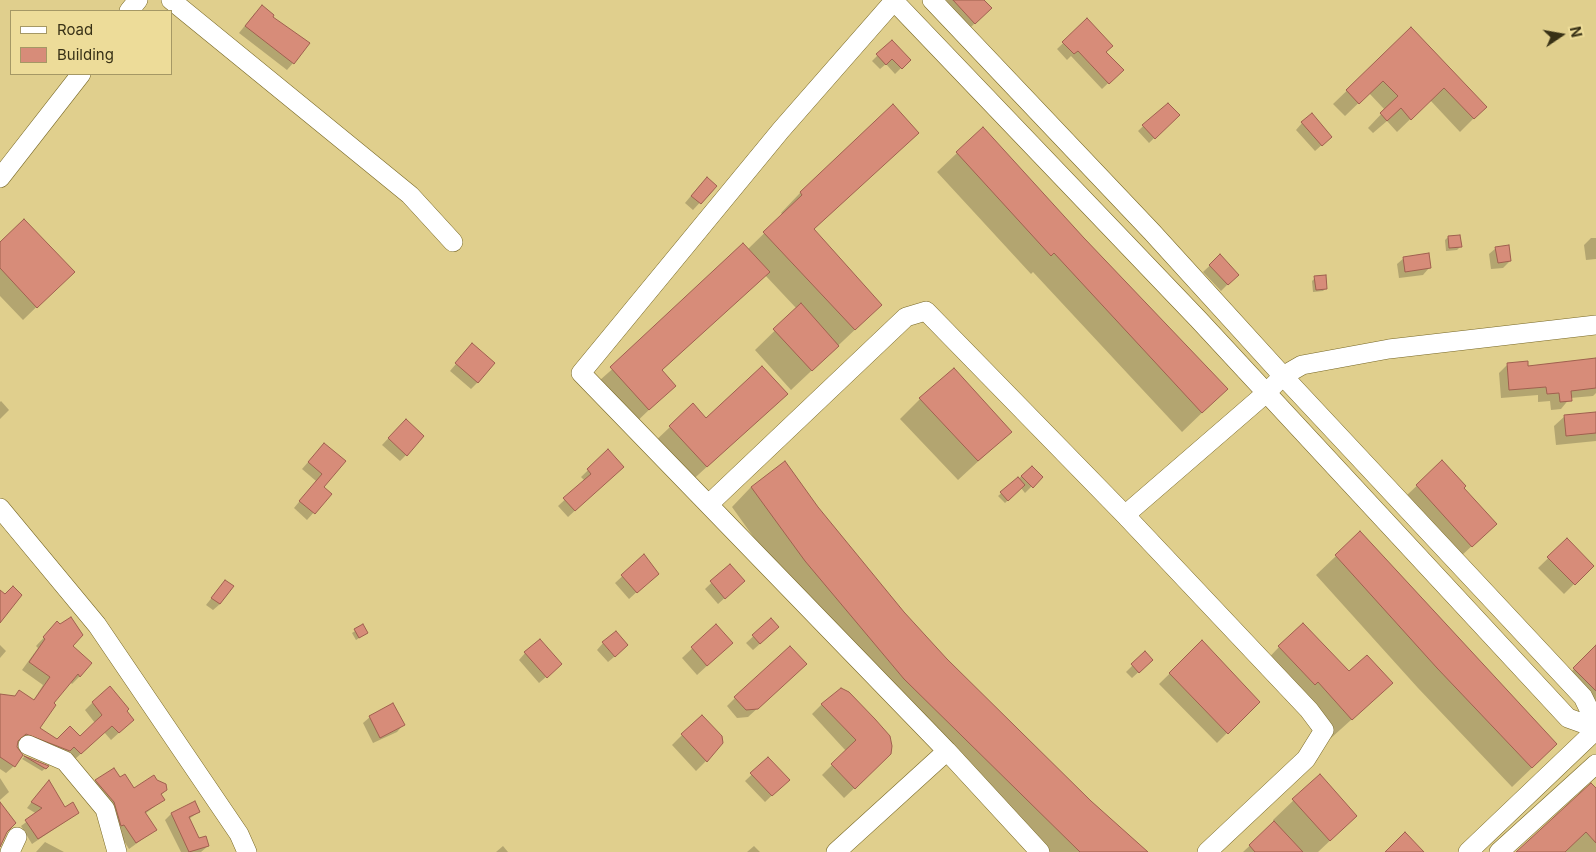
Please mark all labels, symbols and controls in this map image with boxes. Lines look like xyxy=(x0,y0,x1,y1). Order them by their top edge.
legend xyxy=(10,10,172,75)
north arrow xyxy=(1536,10,1586,60)
text: Road xyxy=(57,20,93,39)
text: N xyxy=(1567,25,1586,39)
text: Building xyxy=(57,45,114,64)

